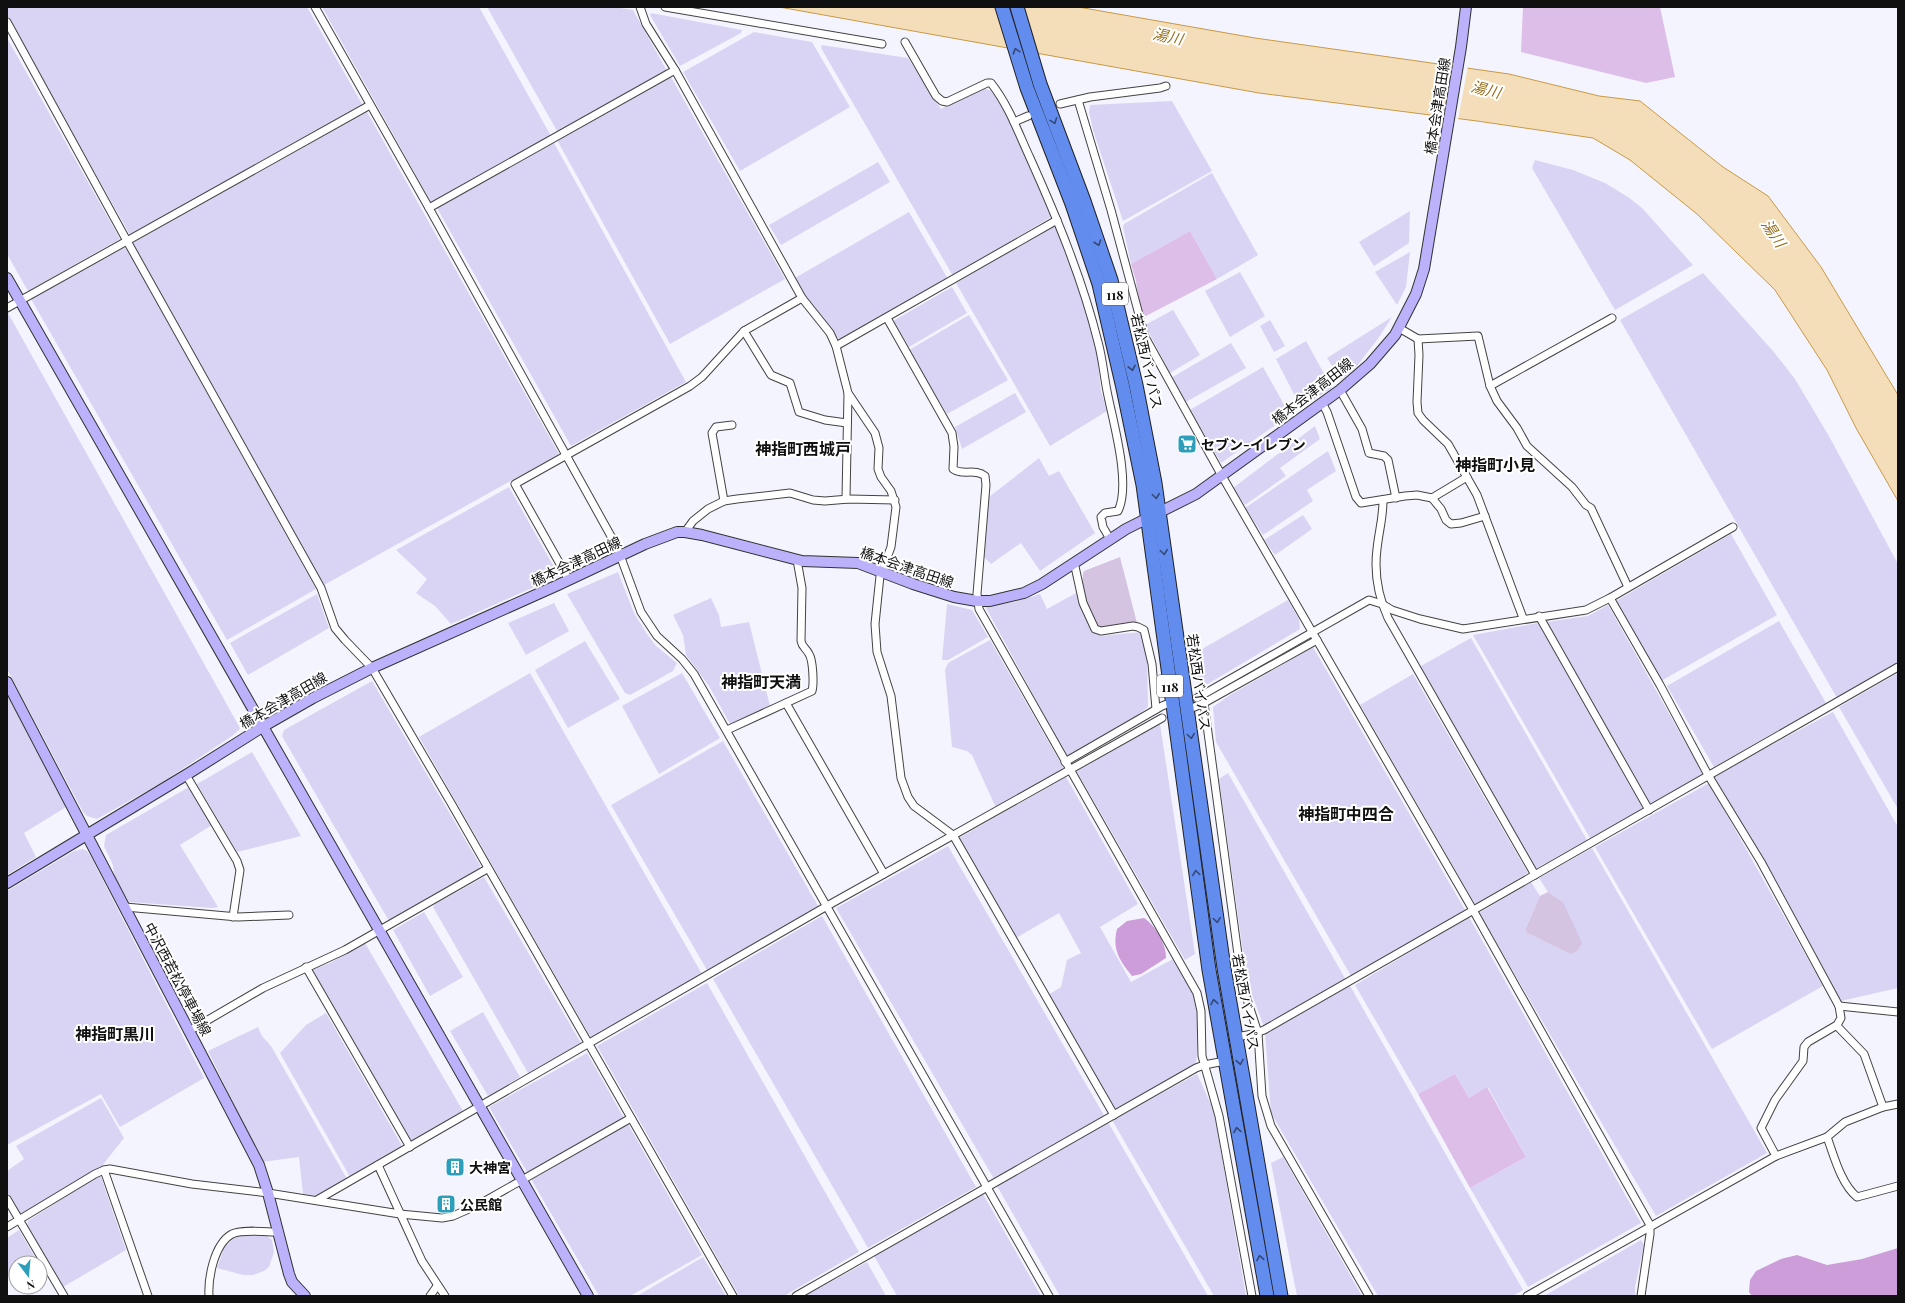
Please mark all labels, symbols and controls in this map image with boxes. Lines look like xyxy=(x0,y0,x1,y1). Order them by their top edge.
water label: 湯川 xyxy=(1151,23,1187,49)
one-way arrow xyxy=(1012,48,1020,55)
street label: 橋本会津高田線 xyxy=(1420,56,1454,156)
water label: 湯川 xyxy=(1469,76,1505,103)
one-way arrow xyxy=(1049,117,1057,124)
water label: 湯川 xyxy=(1757,215,1792,253)
one-way arrow xyxy=(1094,239,1102,246)
road number: 118 xyxy=(1102,283,1128,305)
street label: 若松西バイパス xyxy=(1127,311,1167,411)
street label: 橋本会津高田線 xyxy=(1268,353,1356,429)
one-way arrow xyxy=(1128,365,1136,371)
supermarket icon: セブン-イレブン xyxy=(1176,433,1198,455)
place label: セブン-イレブン xyxy=(1201,435,1306,454)
district label: 神指町西城戸 xyxy=(755,438,851,459)
district label: 神指町小見 xyxy=(1455,454,1535,475)
one-way arrow xyxy=(1151,493,1160,499)
street label: 橋本会津高田線 xyxy=(528,532,624,590)
street label: 橋本会津高田線 xyxy=(858,542,956,592)
one-way arrow xyxy=(1159,549,1168,555)
street label: 若松西バイパス xyxy=(1183,632,1215,732)
street label: 橋本会津高田線 xyxy=(236,667,330,733)
district label: 神指町天満 xyxy=(721,671,801,692)
road number: 118 xyxy=(1157,675,1183,697)
one-way arrow xyxy=(1186,733,1195,739)
district label: 神指町中四合 xyxy=(1298,803,1394,824)
one-way arrow xyxy=(1192,870,1201,876)
one-way arrow xyxy=(1212,917,1221,923)
street label: 中沢西若松停車場線 xyxy=(140,919,216,1039)
street label: 若松西バイパス xyxy=(1228,952,1264,1052)
one-way arrow xyxy=(1211,998,1219,1005)
district label: 神指町黒川 xyxy=(75,1023,155,1044)
one-way arrow xyxy=(1235,1059,1244,1065)
one-way arrow xyxy=(1233,1127,1242,1133)
building icon: 大神宮 xyxy=(444,1156,466,1178)
place label: 大神宮 xyxy=(469,1158,511,1177)
building icon: 公民館 xyxy=(435,1193,457,1215)
place label: 公民館 xyxy=(460,1195,502,1214)
north arrow xyxy=(8,1255,48,1295)
one-way arrow xyxy=(1256,1255,1264,1261)
text: N xyxy=(25,1277,37,1293)

